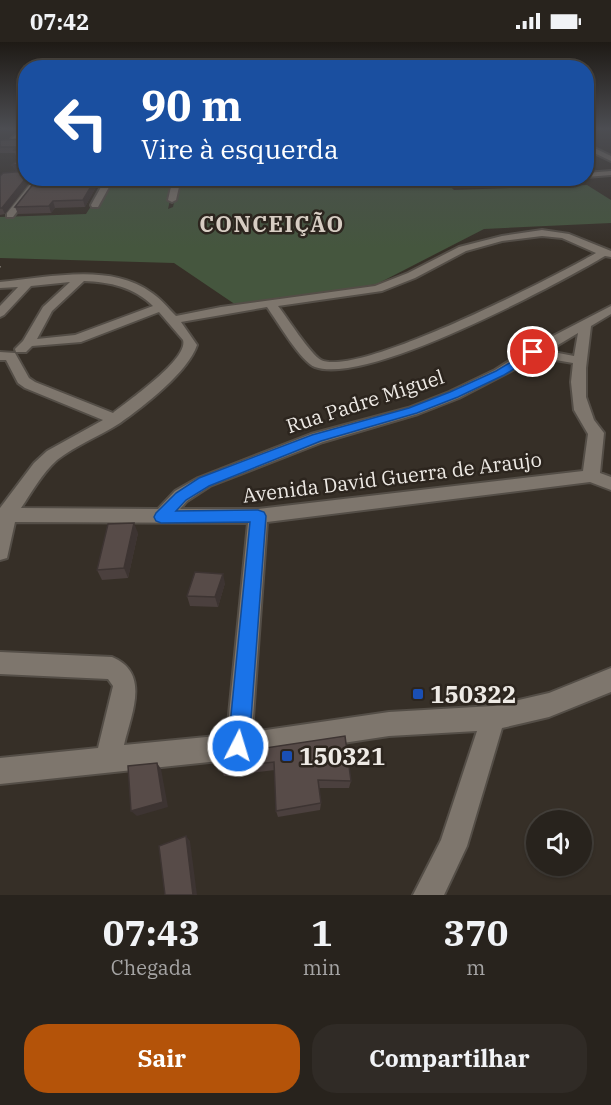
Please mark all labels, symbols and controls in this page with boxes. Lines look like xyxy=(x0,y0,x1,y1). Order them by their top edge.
text: 07:42 xyxy=(30,7,89,36)
text: 90 m xyxy=(141,78,242,133)
icon: left xyxy=(42,84,120,162)
text: Vire à esquerda xyxy=(141,131,339,166)
district label: CONCEIÇÃO xyxy=(199,209,345,238)
pin xyxy=(507,326,558,377)
icon: arrive xyxy=(516,335,549,368)
street label: Rua Padre Miguel xyxy=(283,363,447,439)
street label: Avenida David Guerra de Araujo xyxy=(241,445,543,509)
place label: 150322 xyxy=(430,678,516,710)
marker: 150322 xyxy=(411,687,425,701)
position arrow xyxy=(206,714,270,778)
place label: 150321 xyxy=(299,740,385,772)
marker: 150321 xyxy=(280,749,294,763)
map controls xyxy=(526,810,592,876)
button: sound xyxy=(526,810,592,876)
text: 07:43 xyxy=(103,909,200,956)
text: 1 xyxy=(311,909,333,956)
text: 370 xyxy=(443,909,508,956)
text: Chegada xyxy=(111,954,192,981)
text: min xyxy=(303,954,341,981)
text: m xyxy=(466,954,485,981)
button: Sair xyxy=(24,1024,300,1093)
button: Compartilhar xyxy=(312,1024,587,1093)

